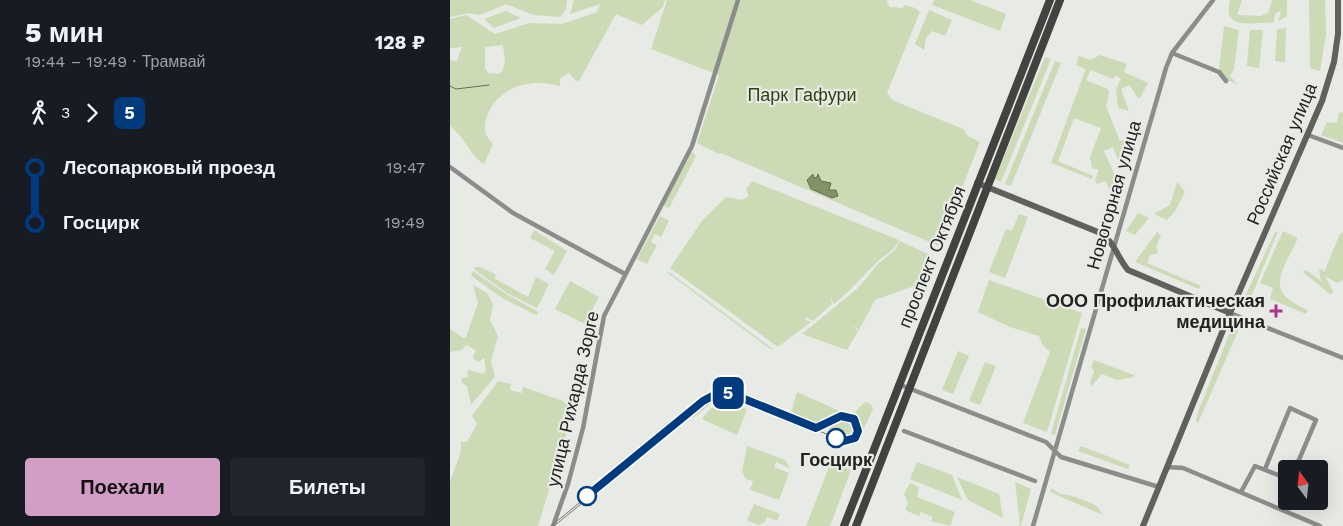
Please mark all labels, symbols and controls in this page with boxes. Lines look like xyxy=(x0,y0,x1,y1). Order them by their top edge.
text: 5 мин xyxy=(25,16,104,49)
text: 128 ₽ xyxy=(375,31,425,54)
text: 19:44 – 19:49 · Трамвай xyxy=(25,52,205,71)
street label: Российская улица xyxy=(1242,79,1321,228)
park label: Парк Гафури xyxy=(747,84,857,105)
icon: walk xyxy=(25,99,53,127)
icon: forward xyxy=(78,99,106,127)
text: 5 xyxy=(124,102,135,123)
text: 3 xyxy=(61,103,70,122)
street label: Новогорная улица xyxy=(1082,117,1145,272)
text: Лесопарковый проезд xyxy=(63,156,275,179)
text: 19:47 xyxy=(386,158,425,177)
street label: проспект Октября xyxy=(894,183,970,331)
text: Госцирк xyxy=(63,211,139,234)
text: 19:49 xyxy=(385,213,425,232)
place label: ООО Профилактическая медицина xyxy=(1046,290,1266,332)
marker: ООО Профилактическая медицина xyxy=(1269,304,1283,318)
street label: улица Рихарда Зорге xyxy=(542,309,603,489)
line badge: 5 xyxy=(712,377,744,409)
text: 5 xyxy=(723,382,733,403)
marker: Госцирк xyxy=(826,428,846,448)
place label: Госцирк xyxy=(800,449,873,470)
button: Поехали xyxy=(25,458,220,516)
button: Билеты xyxy=(230,458,425,516)
north arrow xyxy=(1278,460,1328,510)
map controls xyxy=(1278,460,1328,510)
unlabelled marker xyxy=(577,486,597,506)

